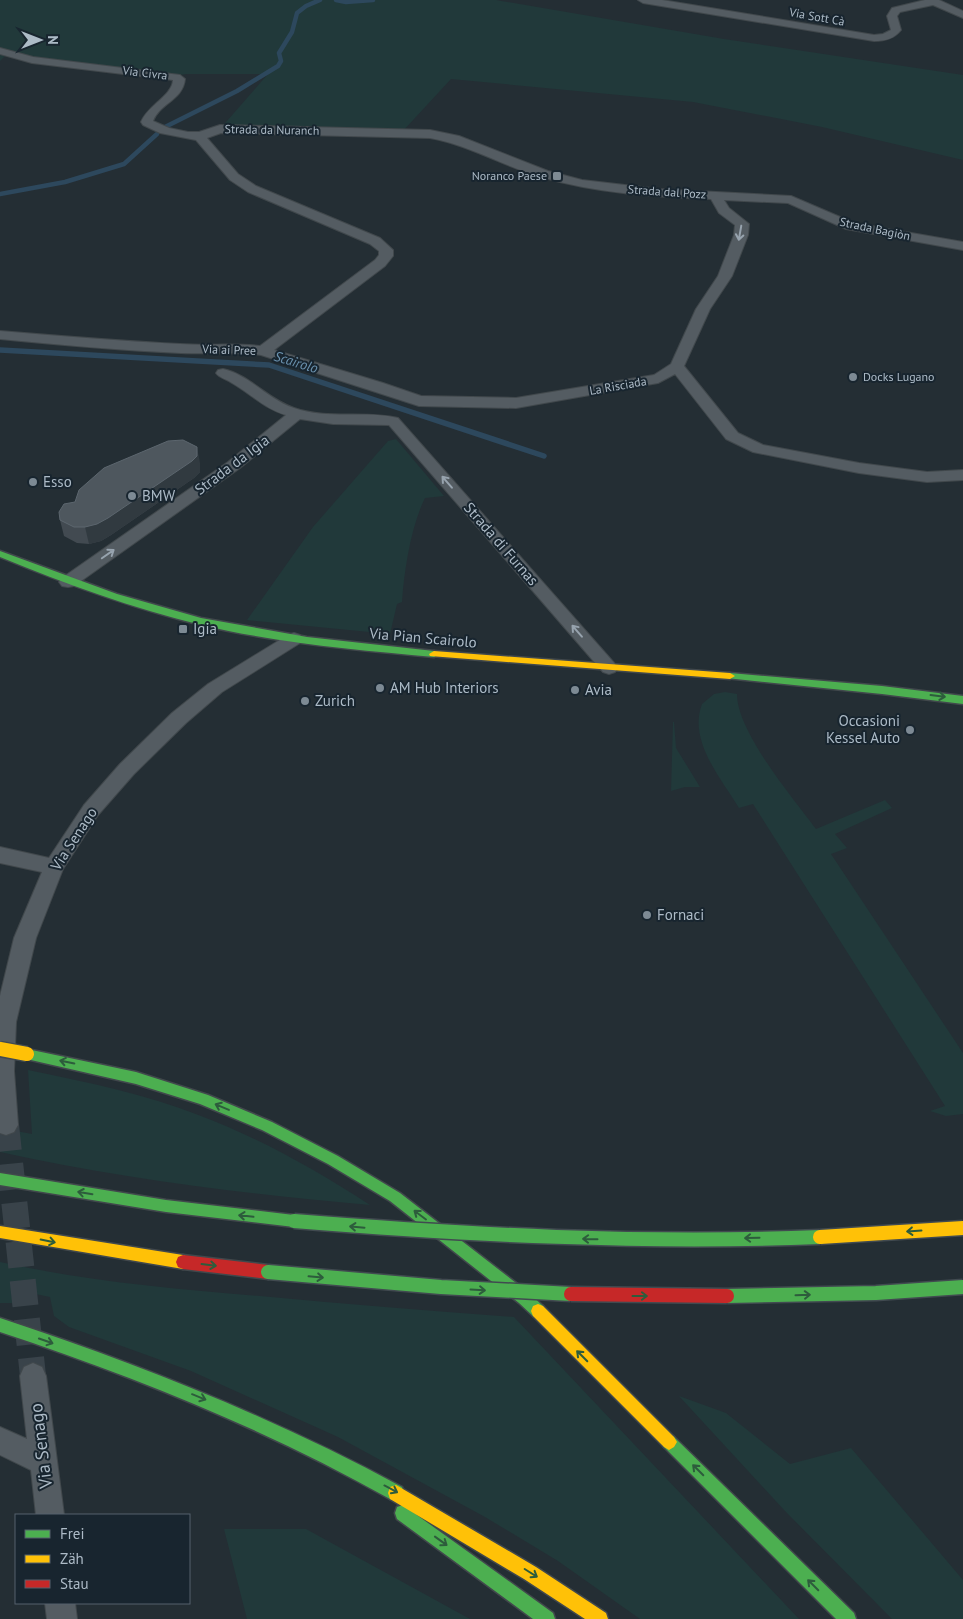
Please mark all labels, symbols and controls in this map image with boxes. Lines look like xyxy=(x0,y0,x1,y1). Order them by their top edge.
street label: Via Sott Cà xyxy=(787,4,846,29)
north arrow xyxy=(15,15,65,65)
text: N xyxy=(44,35,62,45)
street label: Via Civra xyxy=(121,62,168,83)
street label: Strada da Nuranch xyxy=(224,121,320,138)
place label: Noranco Paese xyxy=(472,168,547,183)
marker: Noranco Paese xyxy=(551,170,563,182)
street label: Strada dal Pozz xyxy=(627,181,707,202)
street label: Strada Bagiòn xyxy=(838,214,912,243)
one-way arrow xyxy=(735,224,745,240)
street label: Via ai Pree xyxy=(201,341,256,358)
water label: Scairolo xyxy=(272,347,320,377)
place label: Docks Lugano xyxy=(863,369,935,384)
marker: Docks Lugano xyxy=(847,371,859,383)
street label: La Risciada xyxy=(588,373,648,398)
street label: Strada da Igia xyxy=(191,430,273,499)
place label: Esso xyxy=(43,472,72,491)
marker: Esso xyxy=(27,476,39,488)
one-way arrow xyxy=(441,476,453,489)
place label: BMW xyxy=(142,486,176,505)
marker: BMW xyxy=(126,490,138,502)
street label: Strada di Furnas xyxy=(460,498,543,589)
one-way arrow xyxy=(101,549,115,559)
place label: Igia xyxy=(193,619,217,638)
marker: Igia xyxy=(177,623,189,635)
street label: Via Pian Scairolo xyxy=(368,623,478,652)
one-way arrow xyxy=(572,625,583,638)
place label: AM Hub Interiors xyxy=(390,678,499,697)
place label: Avia xyxy=(585,680,612,699)
marker: AM Hub Interiors xyxy=(374,682,386,694)
marker: Avia xyxy=(569,684,581,696)
place label: Zurich xyxy=(315,691,355,710)
one-way arrow xyxy=(930,691,946,701)
marker: Zurich xyxy=(299,695,311,707)
place label: Occasioni Kessel Auto xyxy=(826,711,900,747)
marker: Occasioni Kessel Auto xyxy=(904,724,916,736)
street label: Via Senago xyxy=(46,804,101,875)
place label: Fornaci xyxy=(657,905,704,924)
marker: Fornaci xyxy=(641,909,653,921)
one-way arrow xyxy=(59,1057,75,1066)
one-way arrow xyxy=(215,1102,230,1112)
one-way arrow xyxy=(77,1188,93,1198)
one-way arrow xyxy=(414,1210,427,1221)
one-way arrow xyxy=(238,1211,254,1221)
one-way arrow xyxy=(350,1222,366,1232)
one-way arrow xyxy=(907,1227,923,1236)
one-way arrow xyxy=(582,1234,598,1244)
one-way arrow xyxy=(744,1234,760,1243)
one-way arrow xyxy=(40,1236,56,1246)
one-way arrow xyxy=(200,1260,216,1270)
one-way arrow xyxy=(308,1272,324,1282)
one-way arrow xyxy=(470,1285,486,1294)
one-way arrow xyxy=(795,1290,811,1299)
one-way arrow xyxy=(632,1291,648,1301)
one-way arrow xyxy=(38,1337,54,1346)
one-way arrow xyxy=(576,1350,589,1362)
one-way arrow xyxy=(191,1393,206,1402)
street label: Via Senago xyxy=(24,1402,57,1491)
one-way arrow xyxy=(692,1464,704,1476)
one-way arrow xyxy=(384,1484,399,1494)
legend xyxy=(15,1514,190,1604)
text: Frei xyxy=(60,1524,85,1543)
one-way arrow xyxy=(434,1536,447,1547)
text: Zäh xyxy=(60,1549,84,1568)
one-way arrow xyxy=(524,1567,538,1578)
text: Stau xyxy=(60,1574,89,1593)
one-way arrow xyxy=(807,1579,819,1591)

